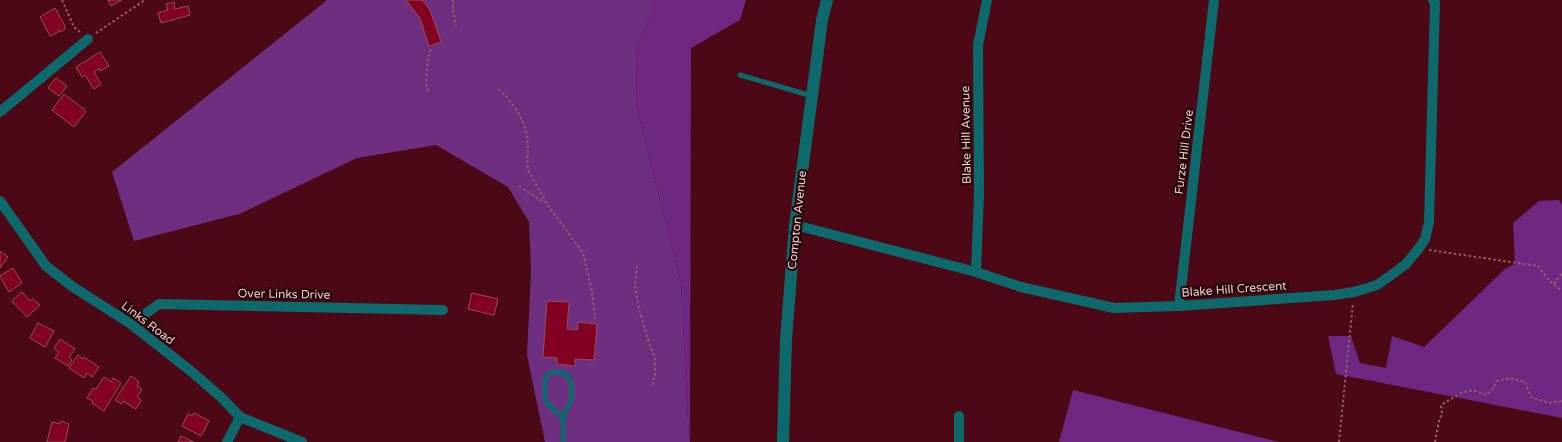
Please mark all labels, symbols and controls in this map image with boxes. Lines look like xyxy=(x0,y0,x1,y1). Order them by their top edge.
street label: Blake Hill Avenue xyxy=(958,86,974,184)
street label: Furze Hill Drive xyxy=(1172,109,1196,195)
street label: Compton Avenue xyxy=(785,170,809,270)
street label: Blake Hill Crescent xyxy=(1181,278,1287,300)
street label: Over Links Drive xyxy=(238,286,331,302)
street label: Links Road xyxy=(119,299,177,347)

